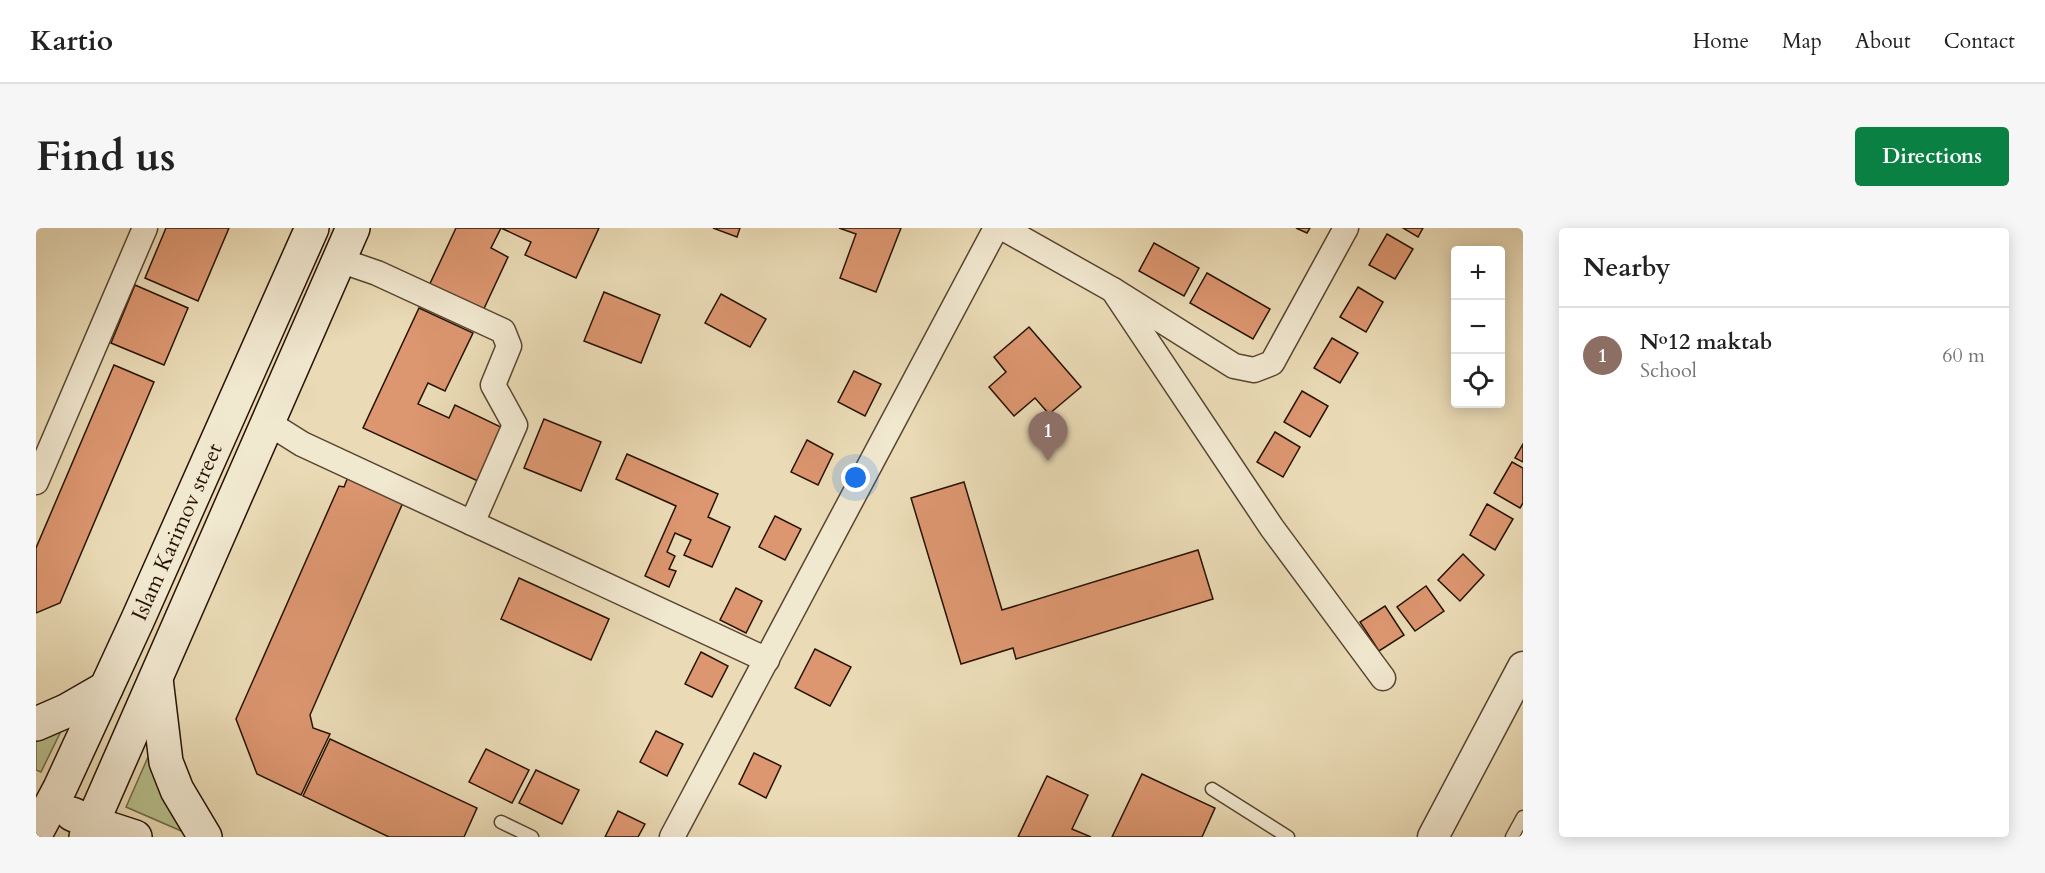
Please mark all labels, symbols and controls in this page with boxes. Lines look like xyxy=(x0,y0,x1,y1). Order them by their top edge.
text: Kartio xyxy=(30,22,113,60)
text: Home xyxy=(1693,27,1749,56)
text: Map xyxy=(1782,27,1822,56)
text: About xyxy=(1855,27,1911,56)
text: Contact xyxy=(1944,27,2015,56)
button: Directions xyxy=(1855,127,2009,186)
text: Find us xyxy=(36,128,176,185)
map controls xyxy=(1451,246,1505,408)
button: + xyxy=(1451,246,1505,300)
text: Nearby xyxy=(1583,250,1671,285)
button: − xyxy=(1451,300,1505,354)
text: №12 maktab xyxy=(1640,327,1772,357)
text: 1 xyxy=(1597,342,1608,369)
text: 60 m xyxy=(1942,342,1985,369)
button: locate xyxy=(1451,354,1505,408)
text: School xyxy=(1640,357,1697,384)
pin: 1 xyxy=(1028,412,1068,461)
street label: Islam Karimov street xyxy=(124,438,230,626)
your location xyxy=(841,463,870,492)

